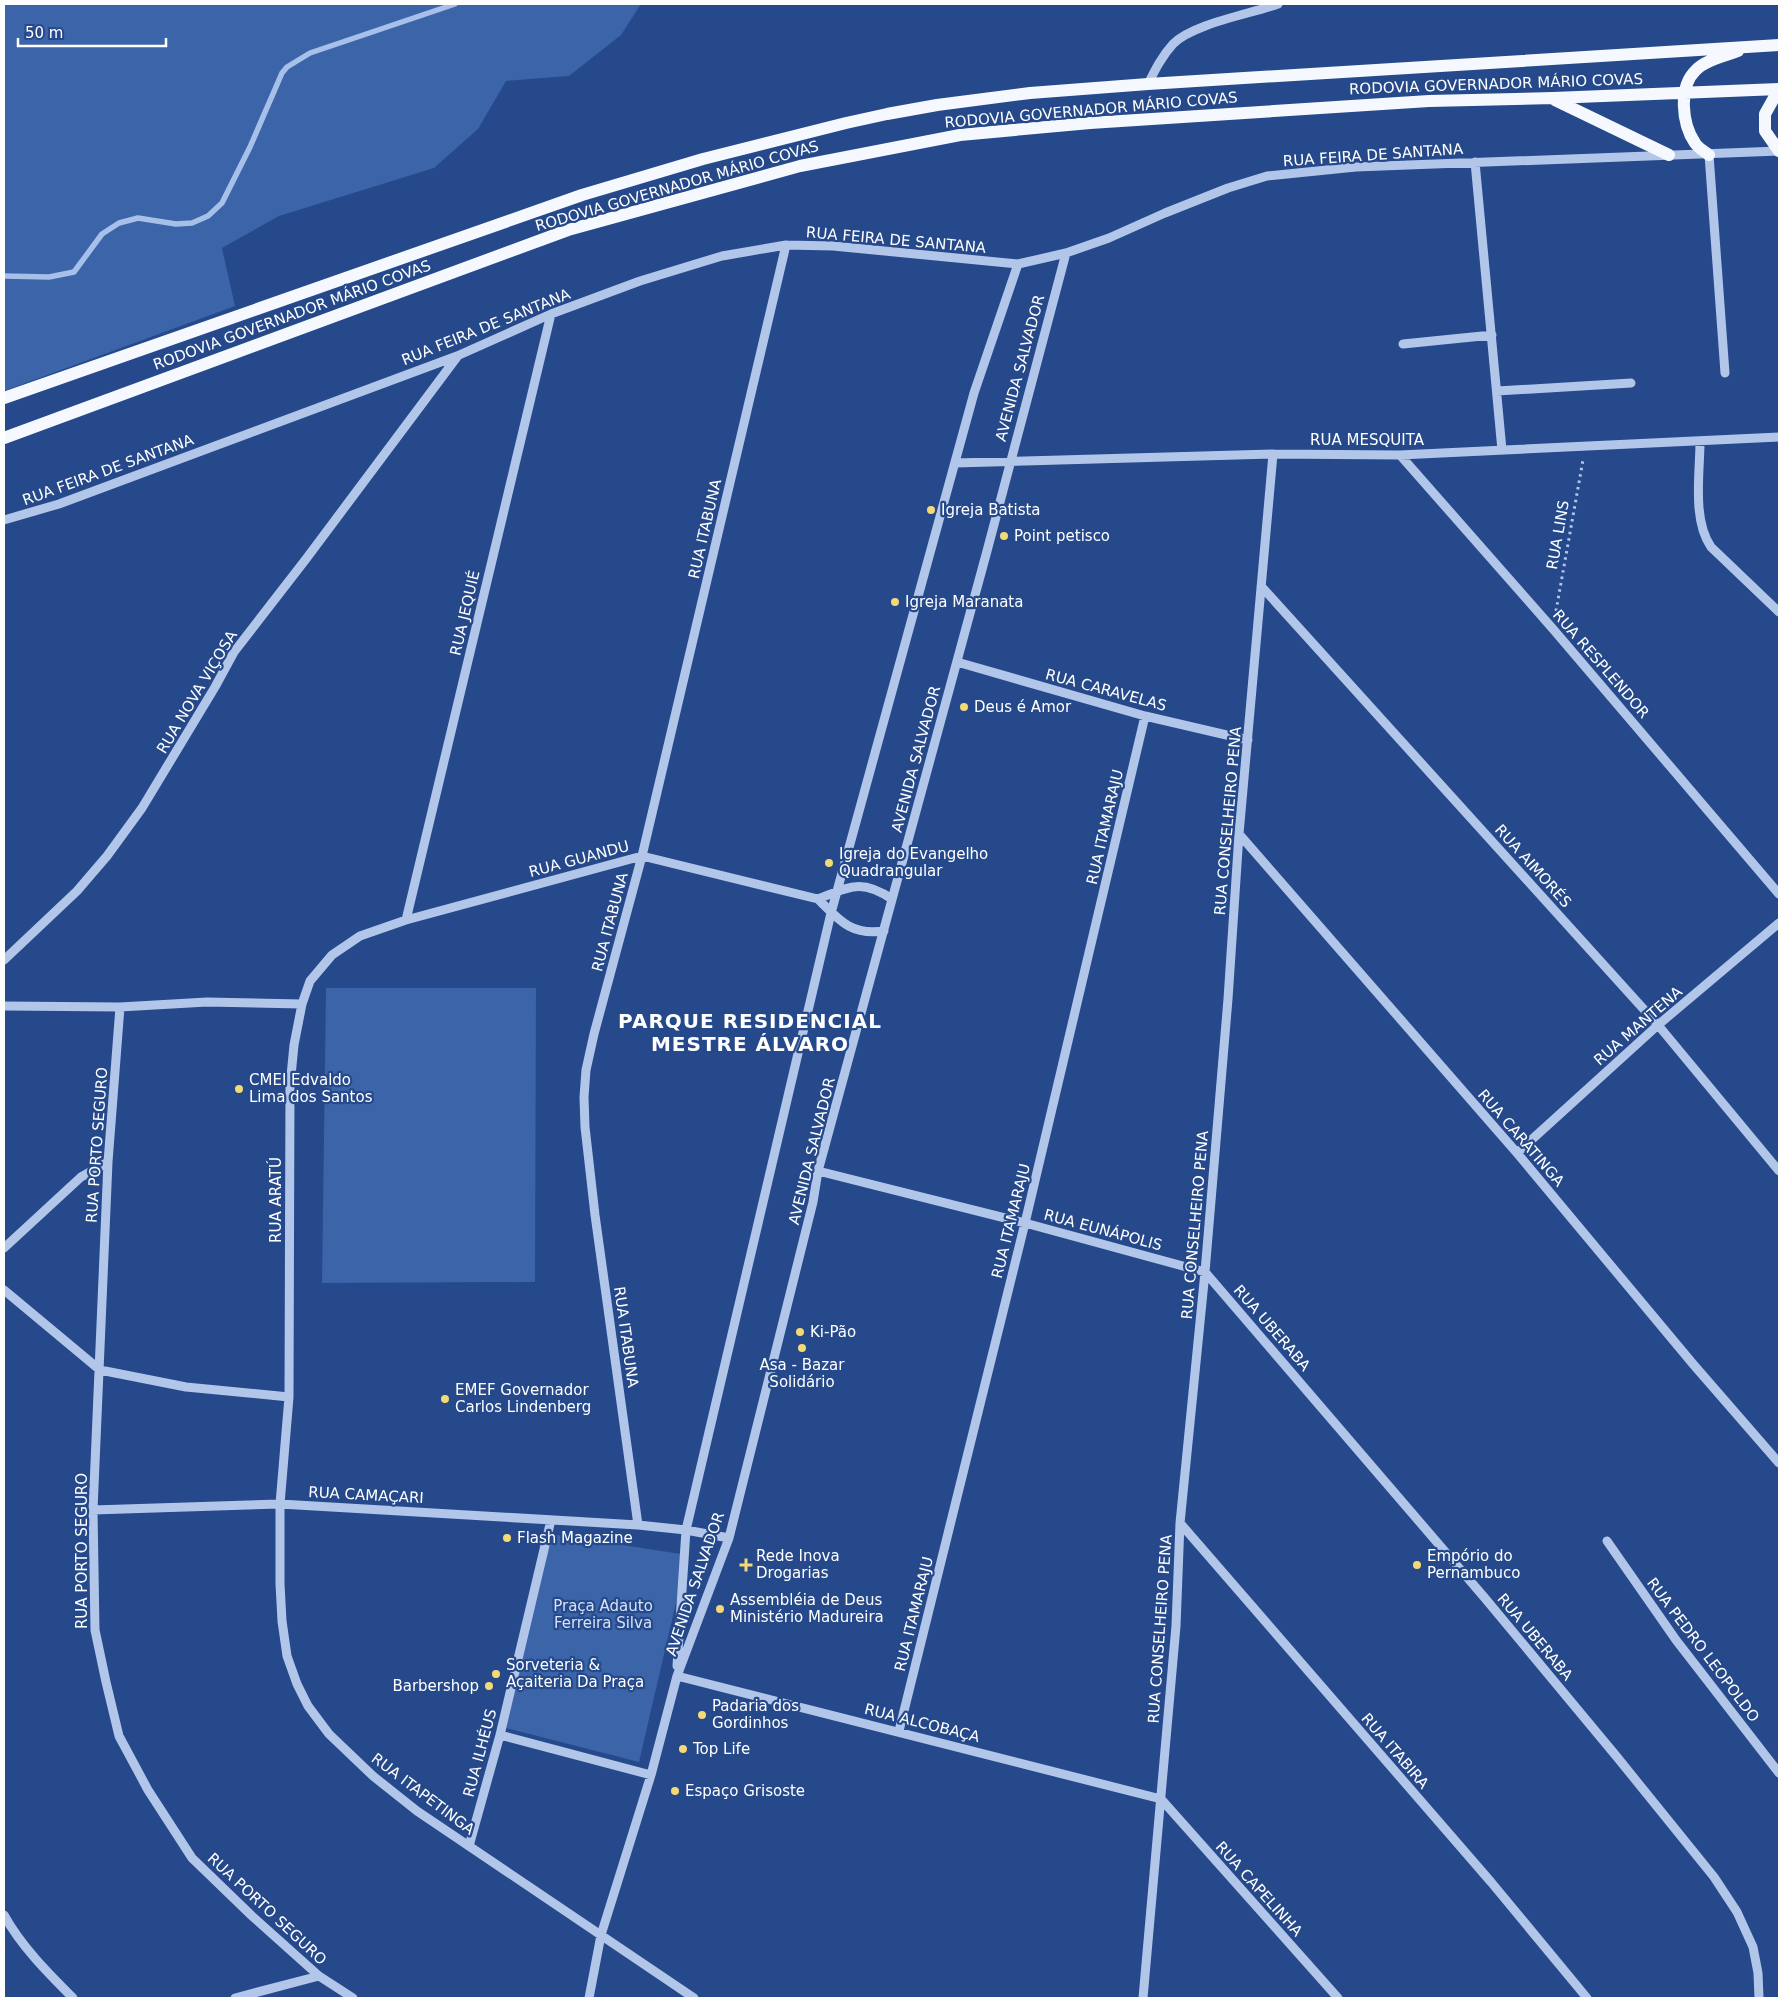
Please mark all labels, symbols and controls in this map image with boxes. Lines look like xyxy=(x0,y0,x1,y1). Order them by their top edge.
scale bar xyxy=(18,15,165,47)
text: 50 m xyxy=(25,24,63,42)
street label: RODOVIA GOVERNADOR MÁRIO COVAS xyxy=(1349,69,1643,98)
street label: RODOVIA GOVERNADOR MÁRIO COVAS xyxy=(944,87,1238,132)
street label: RODOVIA GOVERNADOR MÁRIO COVAS xyxy=(533,136,821,235)
street label: RUA FEIRA DE SANTANA xyxy=(1282,140,1464,170)
street label: RUA FEIRA DE SANTANA xyxy=(805,223,987,257)
street label: RODOVIA GOVERNADOR MÁRIO COVAS xyxy=(150,255,433,374)
street label: RUA FEIRA DE SANTANA xyxy=(399,285,574,369)
street label: AVENIDA SALVADOR xyxy=(992,293,1048,443)
street label: RUA FEIRA DE SANTANA xyxy=(20,430,197,509)
street label: RUA MESQUITA xyxy=(1310,431,1425,449)
street label: RUA ITABUNA xyxy=(685,477,725,581)
street label: RUA LINS xyxy=(1543,499,1573,571)
place label: Igreja Batista xyxy=(941,501,1041,519)
marker: Igreja Batista xyxy=(925,504,937,516)
place label: Point petisco xyxy=(1014,527,1110,545)
marker: Point petisco xyxy=(998,530,1010,542)
street label: RUA JEQUIÉ xyxy=(445,568,484,657)
place label: Igreja Maranata xyxy=(905,593,1023,611)
marker: Igreja Maranata xyxy=(889,596,901,608)
street label: RUA RESPLENDOR xyxy=(1549,606,1653,722)
street label: RUA NOVA VIÇOSA xyxy=(153,626,241,757)
street label: RUA CARAVELAS xyxy=(1044,665,1168,715)
street label: AVENIDA SALVADOR xyxy=(888,684,944,834)
place label: Deus é Amor xyxy=(974,698,1072,716)
marker: Deus é Amor xyxy=(958,701,970,713)
street label: RUA CONSELHEIRO PENA xyxy=(1211,725,1245,916)
street label: RUA ITAMARAJU xyxy=(1083,768,1127,886)
street label: RUA AIMORÉS xyxy=(1491,820,1576,911)
street label: RUA GUANDU xyxy=(527,837,631,881)
place label: Igreja do Evangelho Quadrangular xyxy=(839,845,988,880)
marker: Igreja do Evangelho Quadrangular xyxy=(823,857,835,869)
street label: RUA ITABUNA xyxy=(588,870,632,974)
street label: RUA MANTENA xyxy=(1590,982,1686,1069)
district label: PARQUE RESIDENCIAL MESTRE ÁLVARO xyxy=(618,1009,882,1056)
street label: RUA PORTO SEGURO xyxy=(83,1066,111,1224)
place label: CMEI Edvaldo Lima dos Santos xyxy=(249,1071,373,1106)
street label: AVENIDA SALVADOR xyxy=(785,1076,839,1226)
marker: CMEI Edvaldo Lima dos Santos xyxy=(233,1083,245,1095)
street label: RUA CARATINGA xyxy=(1474,1086,1569,1191)
street label: RUA CONSELHEIRO PENA xyxy=(1178,1129,1212,1320)
street label: RUA ARATÚ xyxy=(266,1157,285,1243)
street label: RUA ITAMARAJU xyxy=(988,1162,1034,1280)
street label: RUA EUNÁPOLIS xyxy=(1042,1205,1164,1254)
street label: RUA UBERABA xyxy=(1230,1281,1315,1375)
street label: RUA ITABUNA xyxy=(610,1285,642,1389)
place label: Ki-Pão xyxy=(810,1323,856,1341)
marker: Ki-Pão xyxy=(794,1326,806,1338)
marker: Asa - Bazar Solidário xyxy=(796,1342,808,1354)
place label: Asa - Bazar Solidário xyxy=(760,1356,845,1391)
place label: EMEF Governador Carlos Lindenberg xyxy=(455,1381,591,1416)
marker: EMEF Governador Carlos Lindenberg xyxy=(439,1393,451,1405)
street label: RUA PORTO SEGURO xyxy=(73,1473,91,1629)
street label: RUA CAMAÇARI xyxy=(308,1483,424,1507)
street label: AVENIDA SALVADOR xyxy=(662,1510,728,1658)
place label: Flash Magazine xyxy=(517,1529,633,1547)
marker: Flash Magazine xyxy=(501,1532,513,1544)
street label: RUA CONSELHEIRO PENA xyxy=(1144,1533,1176,1724)
place label: Rede Inova Drogarias xyxy=(756,1547,840,1582)
place label: Empório do Pernambuco xyxy=(1427,1547,1520,1582)
street label: RUA ITAMARAJU xyxy=(891,1555,937,1673)
marker: Rede Inova Drogarias xyxy=(740,1559,752,1571)
marker: Empório do Pernambuco xyxy=(1411,1559,1423,1571)
street label: RUA PEDRO LEOPOLDO xyxy=(1643,1574,1763,1726)
street label: RUA UBERABA xyxy=(1493,1590,1577,1685)
place label: Assembléia de Deus Ministério Madureira xyxy=(730,1591,884,1626)
park label: Praça Adauto Ferreira Silva xyxy=(553,1597,653,1632)
marker: Assembléia de Deus Ministério Madureira xyxy=(714,1603,726,1615)
place label: Sorveteria & Açaiteria Da Praça xyxy=(506,1656,644,1691)
marker: Sorveteria & Açaiteria Da Praça xyxy=(490,1668,502,1680)
place label: Barbershop xyxy=(392,1677,479,1695)
marker: Barbershop xyxy=(483,1680,495,1692)
place label: Padaria dos Gordinhos xyxy=(712,1697,799,1732)
street label: RUA ALCOBAÇA xyxy=(862,1700,982,1746)
street label: RUA ILHÉUS xyxy=(459,1707,500,1799)
marker: Padaria dos Gordinhos xyxy=(696,1709,708,1721)
street label: RUA ITABIRA xyxy=(1357,1710,1433,1793)
place label: Top Life xyxy=(692,1740,750,1758)
marker: Top Life xyxy=(677,1743,689,1755)
street label: RUA ITAPETINGA xyxy=(368,1749,479,1839)
place label: Espaço Grisoste xyxy=(685,1782,805,1800)
marker: Espaço Grisoste xyxy=(669,1785,681,1797)
street label: RUA CAPELINHA xyxy=(1212,1838,1307,1941)
street label: RUA PORTO SEGURO xyxy=(204,1849,330,1969)

